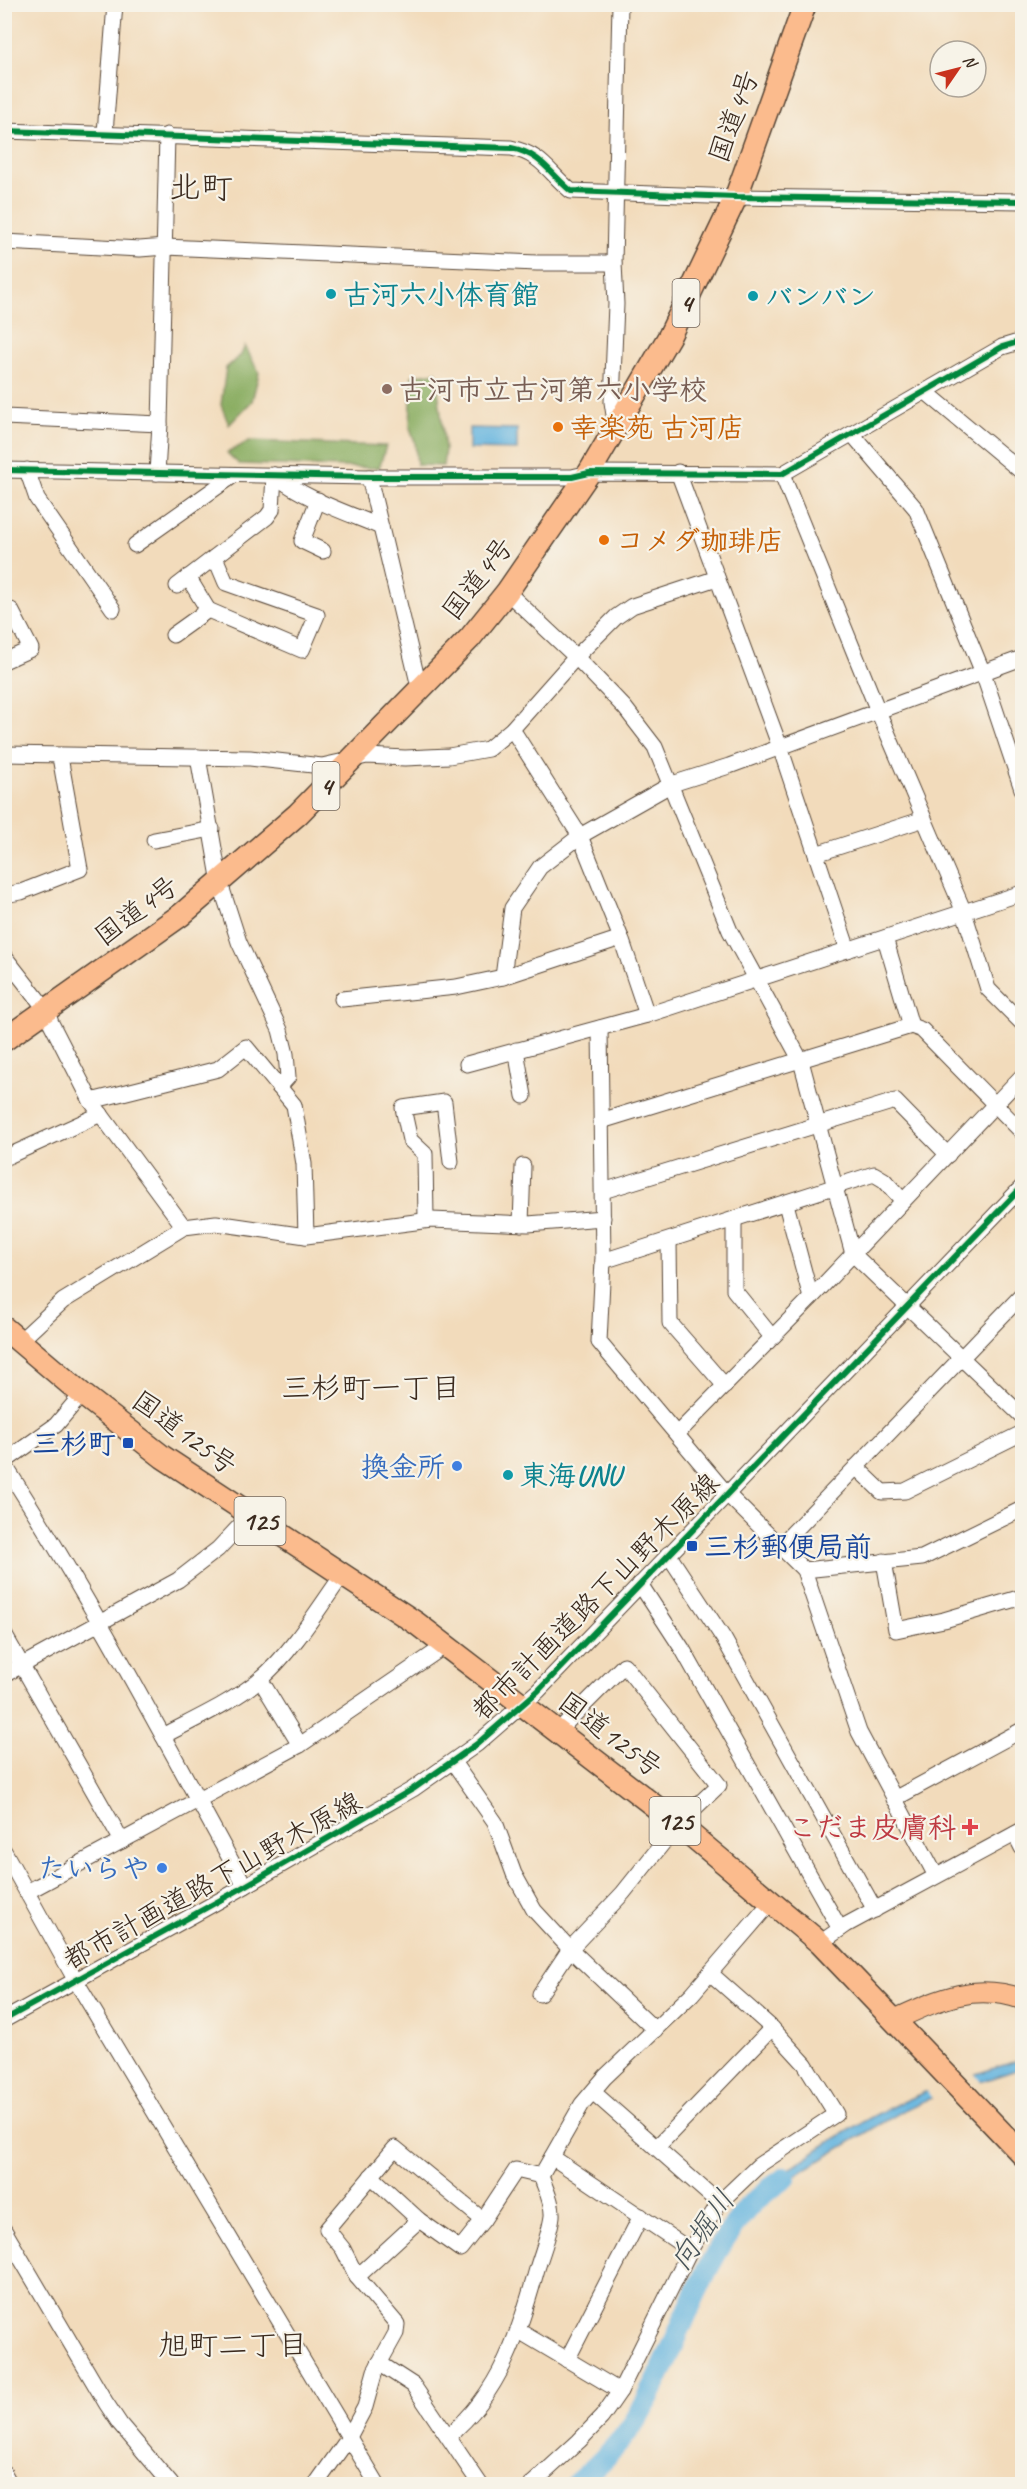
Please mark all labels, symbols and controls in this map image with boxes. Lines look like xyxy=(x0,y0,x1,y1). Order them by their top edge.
north arrow xyxy=(928,39,988,99)
text: N xyxy=(958,51,982,73)
street label: 国道4号 xyxy=(701,65,766,168)
district label: 北町 xyxy=(169,167,233,208)
place label: 古河六小体育館 xyxy=(343,277,539,312)
road number: 4 xyxy=(672,279,700,327)
place label: バンバン xyxy=(765,279,876,314)
marker: 古河六小体育館 xyxy=(324,287,338,301)
marker: バンバン xyxy=(746,289,760,303)
place label: 古河市立古河第六小学校 xyxy=(399,372,707,407)
marker: 古河市立古河第六小学校 xyxy=(380,382,394,396)
place label: 幸楽苑 古河店 xyxy=(570,410,745,445)
marker: 幸楽苑 古河店 xyxy=(551,420,565,434)
place label: コメダ珈琲店 xyxy=(616,523,784,558)
street label: 国道4号 xyxy=(434,529,521,627)
marker: コメダ珈琲店 xyxy=(597,533,611,547)
road number: 4 xyxy=(312,762,340,810)
street label: 国道4号 xyxy=(87,867,185,953)
district label: 三杉町一丁目 xyxy=(281,1369,461,1407)
street label: 国道125号 xyxy=(125,1382,244,1482)
place label: 三杉町 xyxy=(32,1426,116,1461)
marker: 三杉町 xyxy=(121,1436,135,1450)
place label: 換金所 xyxy=(361,1449,445,1484)
place label: 東海UNU xyxy=(520,1458,626,1493)
marker: 換金所 xyxy=(450,1459,464,1473)
street label: 都市計画道路下山野木原線 xyxy=(464,1465,727,1728)
marker: 東海UNU xyxy=(501,1468,515,1482)
road number: 125 xyxy=(234,1497,286,1545)
place label: 三杉郵便局前 xyxy=(704,1529,872,1564)
marker: 三杉郵便局前 xyxy=(685,1539,699,1553)
street label: 国道125号 xyxy=(552,1684,670,1785)
street label: 都市計画道路下山野木原線 xyxy=(57,1784,368,1977)
road number: 125 xyxy=(650,1797,700,1845)
place label: こだま皮膚科 xyxy=(788,1810,956,1845)
marker: こだま皮膚科 xyxy=(961,1818,979,1836)
place label: たいらや xyxy=(38,1851,150,1886)
marker: たいらや xyxy=(155,1861,169,1875)
water label: 向堀川 xyxy=(661,2182,743,2278)
district label: 旭町二丁目 xyxy=(158,2326,308,2364)

